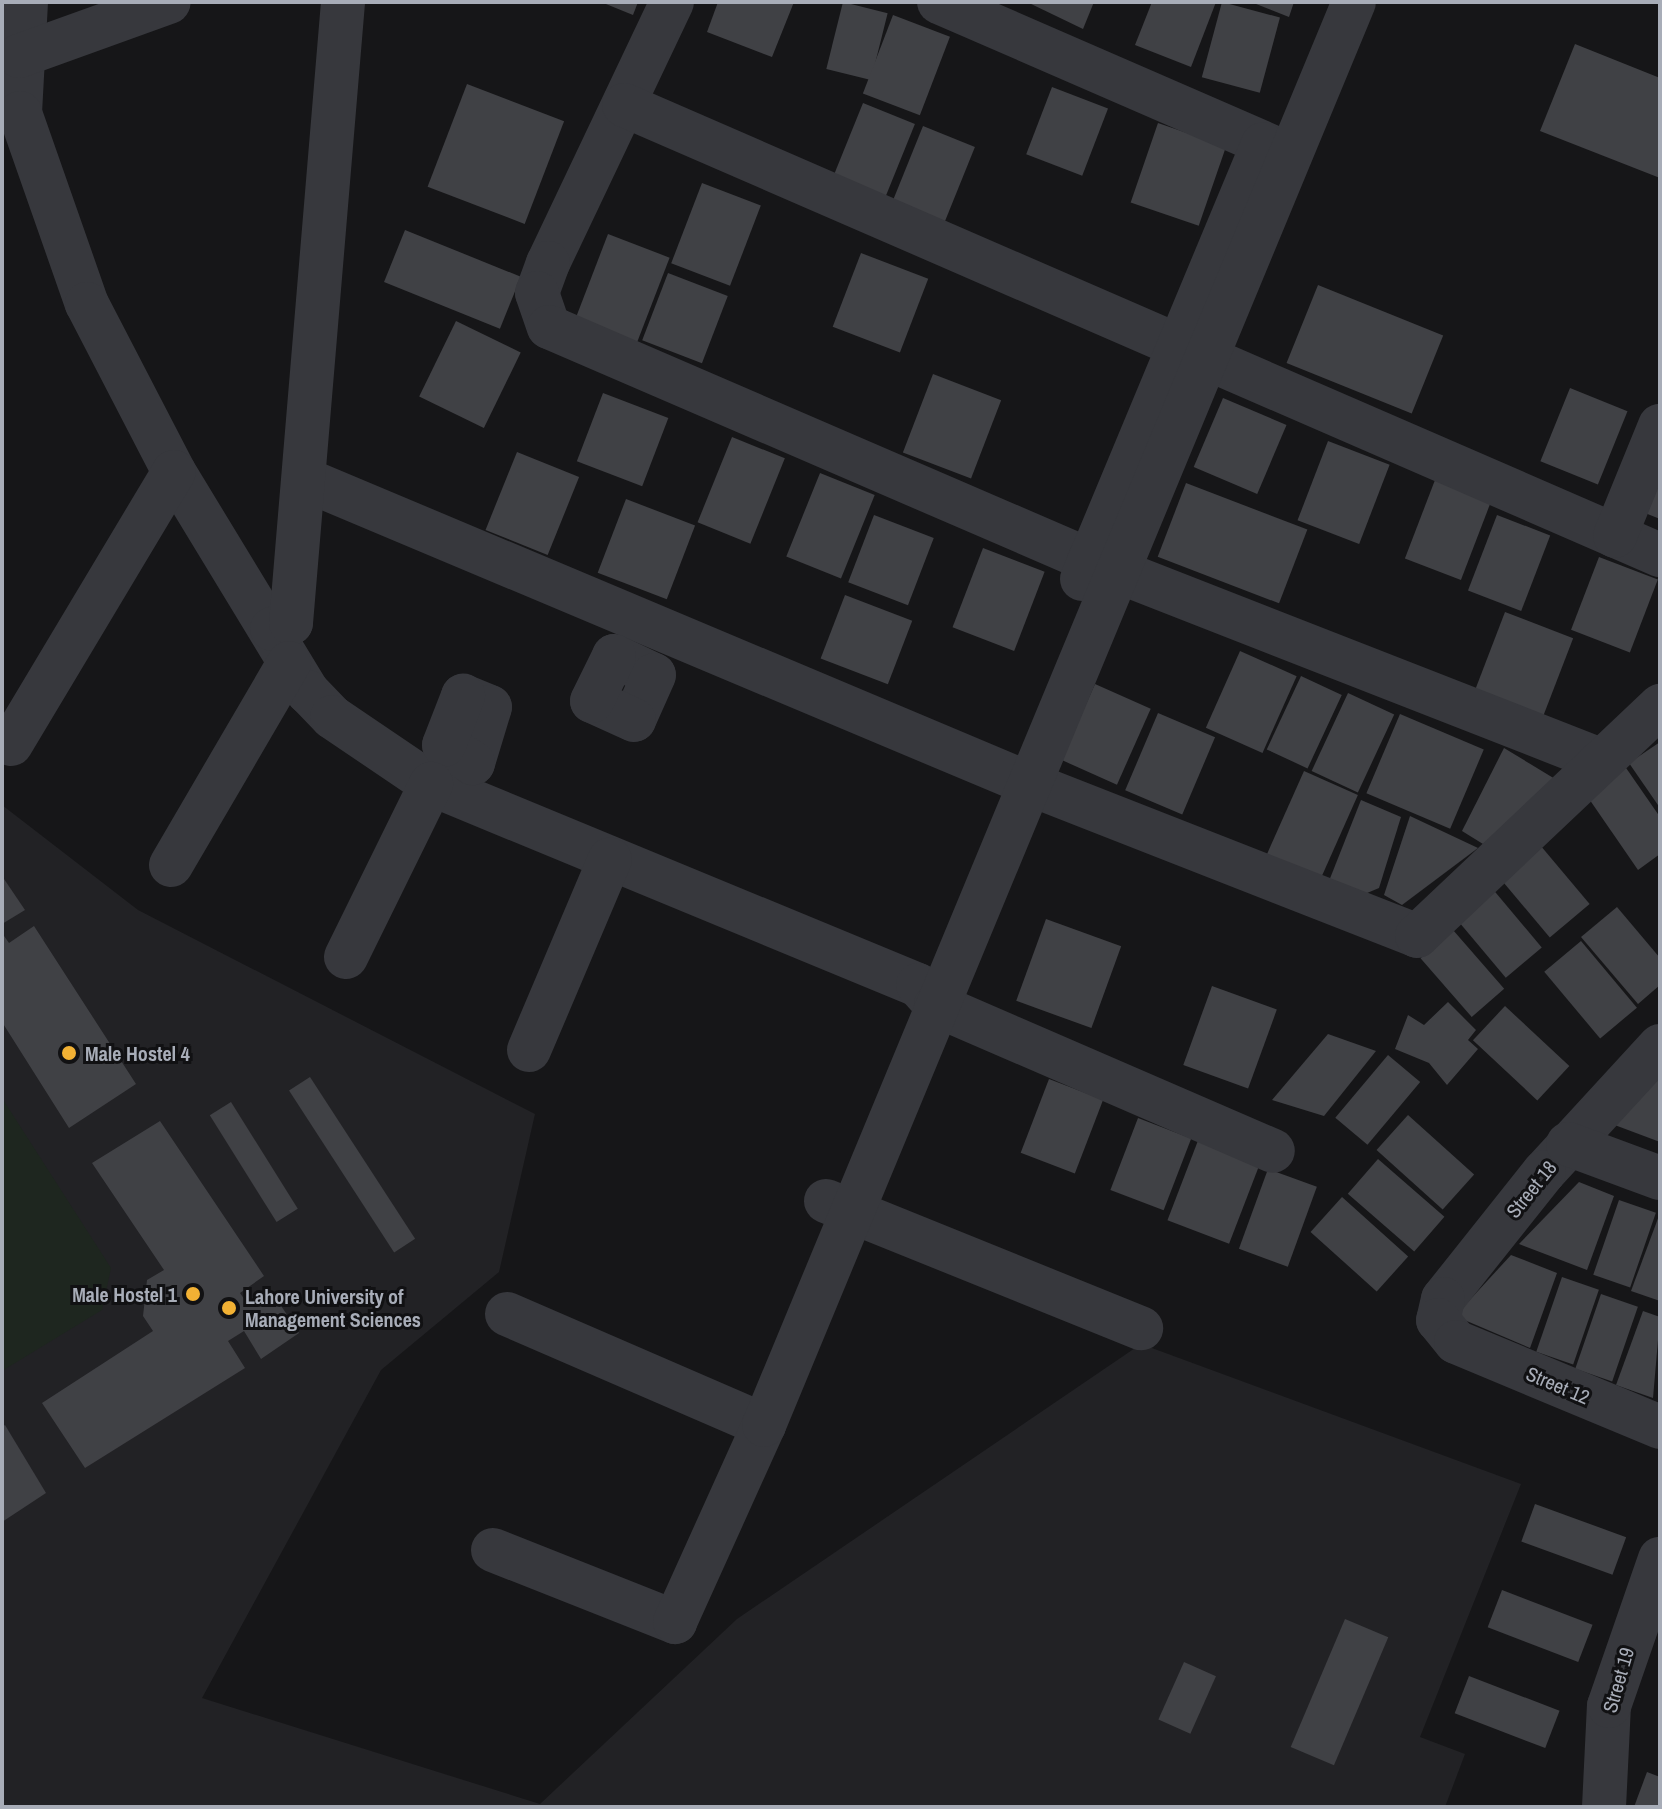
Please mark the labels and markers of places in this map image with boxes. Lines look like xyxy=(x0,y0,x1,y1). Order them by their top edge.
place label: Male Hostel 4 xyxy=(85,1041,190,1065)
marker: Male Hostel 4 xyxy=(60,1044,78,1062)
place label: Male Hostel 1 xyxy=(72,1282,177,1306)
place label: Lahore University of Management Sciences xyxy=(245,1284,421,1331)
marker: Male Hostel 1 xyxy=(184,1285,202,1303)
marker: Lahore University of Management Sciences xyxy=(220,1299,238,1317)

